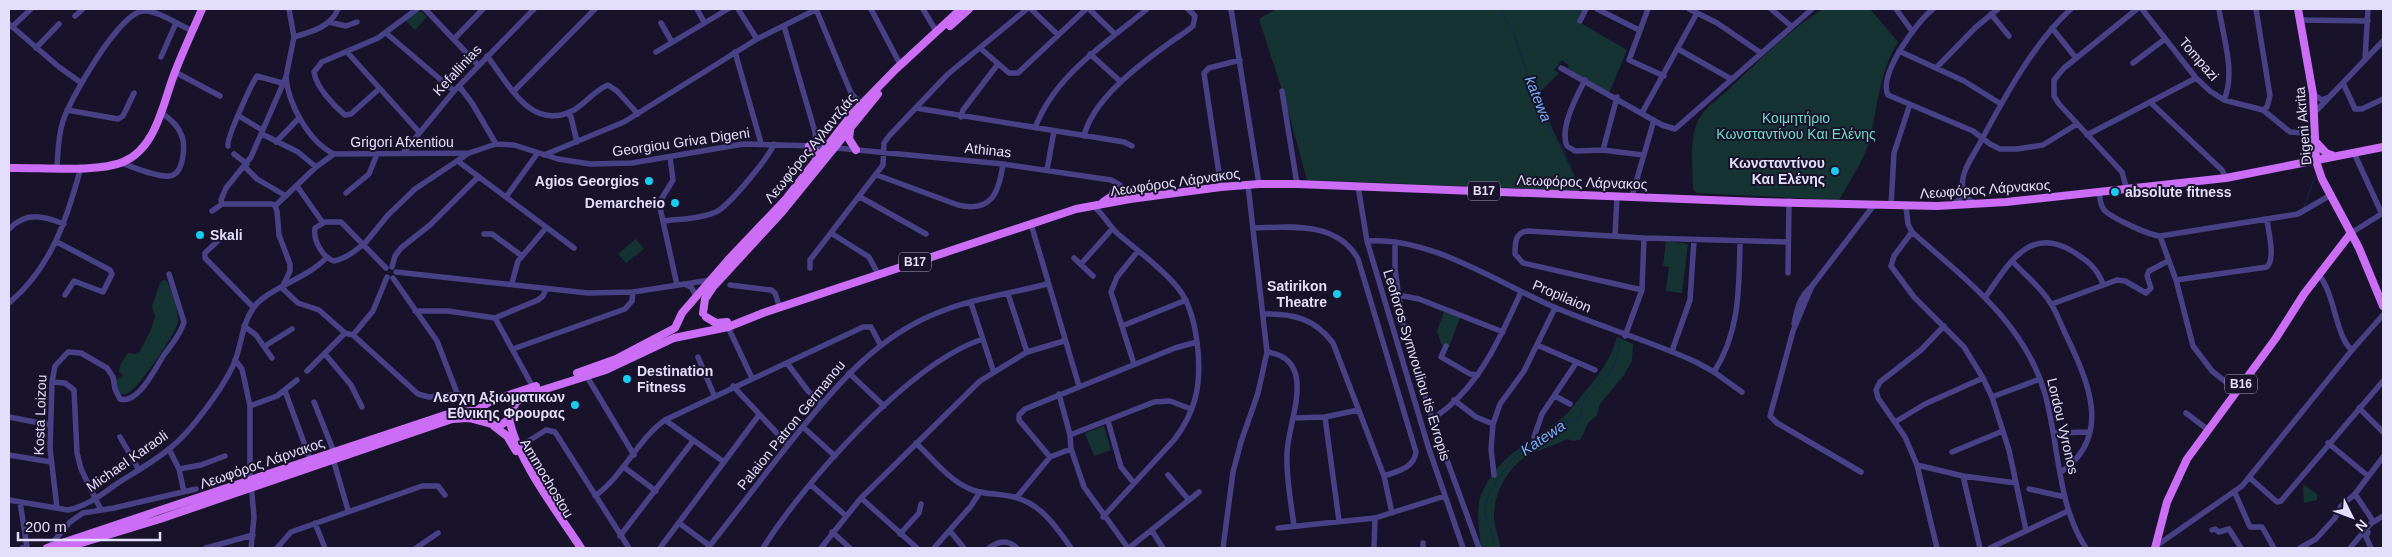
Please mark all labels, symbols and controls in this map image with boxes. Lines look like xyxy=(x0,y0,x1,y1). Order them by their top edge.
street label: Tompazi xyxy=(2176,34,2222,84)
street label: Kefallinias xyxy=(429,41,485,99)
water label: katewa xyxy=(1522,74,1555,124)
street label: Digeni Akrita xyxy=(2292,86,2314,166)
street label: Λεωφόρος Αγλαντζιάς xyxy=(761,90,859,206)
park label: Κοιμητήριο Κωνσταντίνου Και Ελένης xyxy=(1716,110,1876,142)
street label: Georgiou Griva Digeni xyxy=(611,124,751,160)
street label: Grigori Afxentiou xyxy=(350,134,454,150)
street label: Athinas xyxy=(964,140,1012,160)
place label: Κωνσταντίνου Και Ελένης xyxy=(1729,155,1825,187)
street label: Λεωφόρος Λάρνακος xyxy=(1109,165,1241,199)
marker: Κωνσταντίνου Και Ελένης xyxy=(1829,165,1841,177)
street label: Λεωφόρος Λάρνακος xyxy=(1516,172,1648,192)
place label: Agios Georgios xyxy=(535,173,639,189)
marker: Agios Georgios xyxy=(643,175,655,187)
street label: Λεωφόρος Λάρνακος xyxy=(1919,176,2051,202)
road number: B17 xyxy=(1468,182,1500,200)
place label: absolute fitness xyxy=(2125,184,2232,200)
marker: absolute fitness xyxy=(2109,186,2121,198)
place label: Demarcheio xyxy=(585,195,665,211)
marker: Demarcheio xyxy=(669,197,681,209)
place label: Skali xyxy=(210,227,243,243)
marker: Skali xyxy=(194,229,206,241)
road number: B17 xyxy=(899,252,931,272)
street label: Leoforos Symvouliou tis Evropis xyxy=(1380,267,1454,463)
street label: Propilaion xyxy=(1530,276,1594,316)
place label: Satirikon Theatre xyxy=(1267,278,1327,310)
marker: Satirikon Theatre xyxy=(1331,288,1343,300)
street label: Palaion Patron Germanou xyxy=(734,357,848,493)
place label: Destination Fitness xyxy=(637,363,713,395)
marker: Destination Fitness xyxy=(621,373,633,385)
street label: Kosta Loizou xyxy=(31,374,49,456)
road number: B16 xyxy=(2225,374,2257,394)
street label: Lordou Vyronos xyxy=(2044,376,2082,476)
place label: Λεσχη Αξιωματικων Εθνικης Φρουρας xyxy=(433,389,565,421)
marker: Λεσχη Αξιωματικων Εθνικης Φρουρας xyxy=(569,399,581,411)
water label: Katewa xyxy=(1517,417,1568,459)
street label: Michael Karaoli xyxy=(83,427,171,495)
street label: Λεωφόρος Λάρνακος xyxy=(198,434,327,492)
street label: Ammochostou xyxy=(517,436,577,520)
north arrow xyxy=(2327,492,2377,542)
scale bar xyxy=(18,510,160,542)
text: N xyxy=(2352,517,2371,535)
text: 200 m xyxy=(25,518,67,535)

